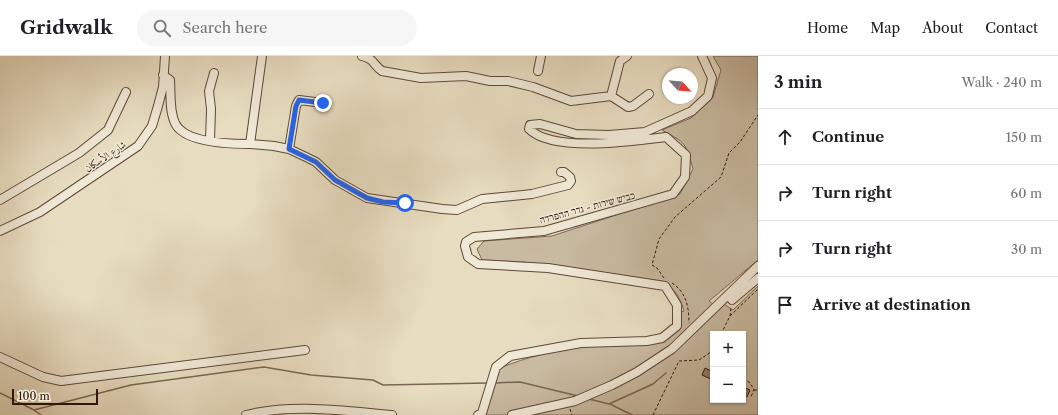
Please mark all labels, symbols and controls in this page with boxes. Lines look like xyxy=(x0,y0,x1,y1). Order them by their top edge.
search box xyxy=(137,10,417,46)
text: Gridwalk xyxy=(20,16,113,39)
icon: search xyxy=(151,17,173,39)
text: Search here xyxy=(183,18,268,37)
text: Home xyxy=(807,19,848,37)
text: Map xyxy=(870,19,900,37)
text: About xyxy=(922,19,963,37)
text: Contact xyxy=(985,19,1038,37)
north arrow xyxy=(662,68,698,104)
text: 3 min xyxy=(774,72,823,92)
text: Walk · 240 m xyxy=(962,74,1042,90)
route end xyxy=(314,94,332,112)
icon: ahead xyxy=(774,126,796,148)
text: Continue xyxy=(812,127,884,146)
text: 150 m xyxy=(1006,129,1042,145)
street label: شارع الأسكان xyxy=(82,138,130,177)
icon: right xyxy=(774,182,796,204)
text: Turn right xyxy=(812,183,892,202)
text: 60 m xyxy=(1011,185,1042,201)
street label: כביש שירות - גדר ההפרדה xyxy=(538,188,636,226)
route start xyxy=(396,194,414,212)
icon: right xyxy=(774,238,796,260)
text: Turn right xyxy=(812,239,892,258)
text: 30 m xyxy=(1011,241,1042,257)
icon: arrive xyxy=(774,294,796,316)
text: Arrive at destination xyxy=(812,295,971,314)
map controls xyxy=(710,331,746,403)
button: + xyxy=(710,331,746,367)
button: − xyxy=(710,367,746,403)
scale bar xyxy=(12,387,98,406)
text: 100 m xyxy=(18,389,50,403)

